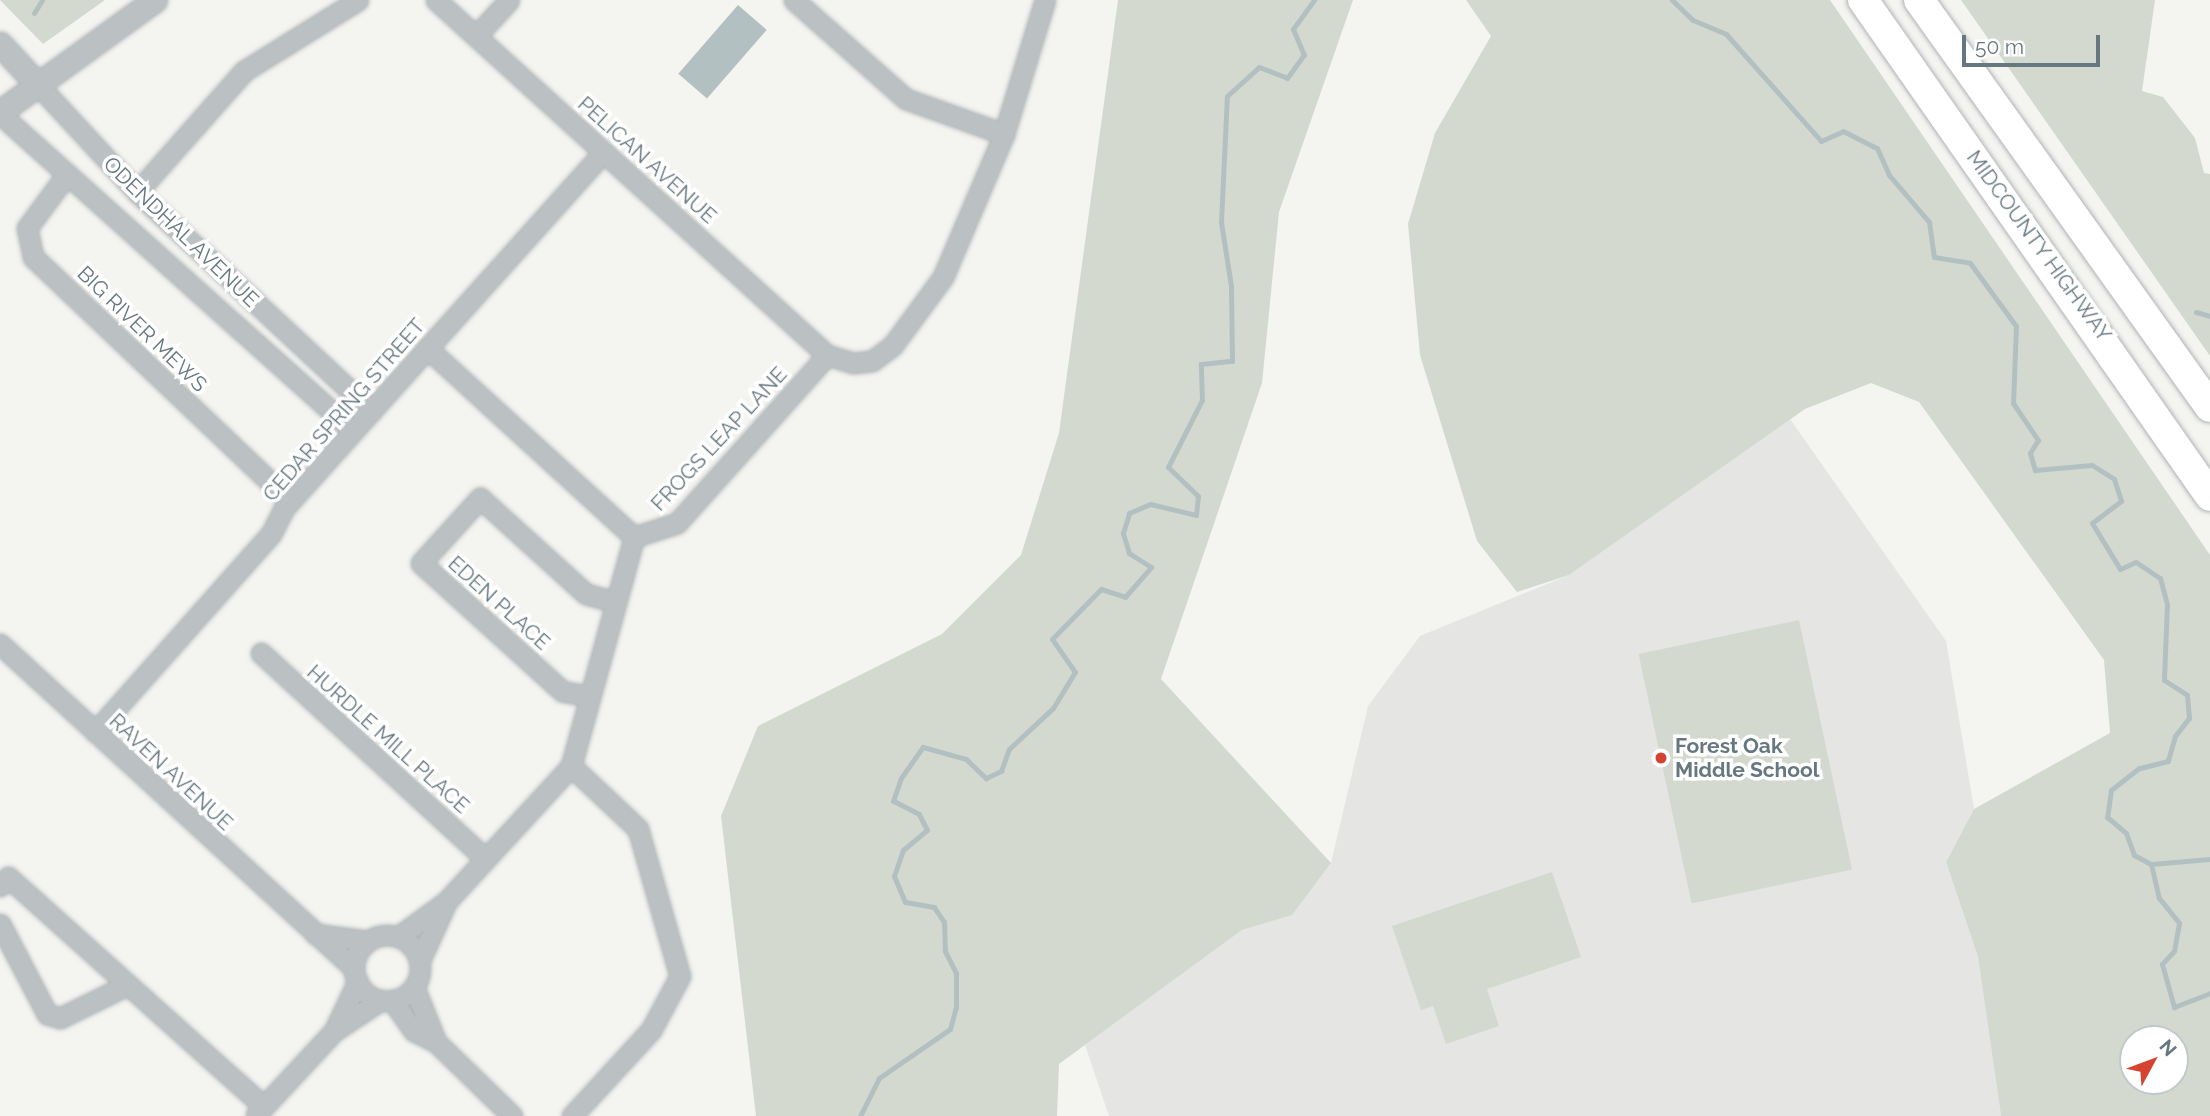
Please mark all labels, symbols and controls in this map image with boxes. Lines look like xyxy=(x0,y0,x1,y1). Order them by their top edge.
scale bar xyxy=(1965,21,2103,65)
text: 50 m xyxy=(1975,34,2024,59)
street label: PELICAN AVENUE xyxy=(572,91,722,229)
street label: MIDCOUNTY HIGHWAY xyxy=(1961,145,2117,347)
street label: ODENDHAL AVENUE xyxy=(98,151,264,313)
street label: BIG RIVER MEWS xyxy=(72,261,212,397)
street label: CEDAR SPRING STREET xyxy=(258,313,430,507)
street label: FROGS LEAP LANE xyxy=(646,362,792,516)
street label: EDEN PLACE xyxy=(443,551,555,655)
street label: HURDLE MILL PLACE xyxy=(302,659,474,819)
street label: RAVEN AVENUE xyxy=(104,708,238,836)
place label: Forest Oak Middle School xyxy=(1675,733,1819,783)
marker: Forest Oak Middle School xyxy=(1653,750,1669,766)
north arrow xyxy=(2119,1025,2189,1095)
text: N xyxy=(2155,1035,2181,1060)

